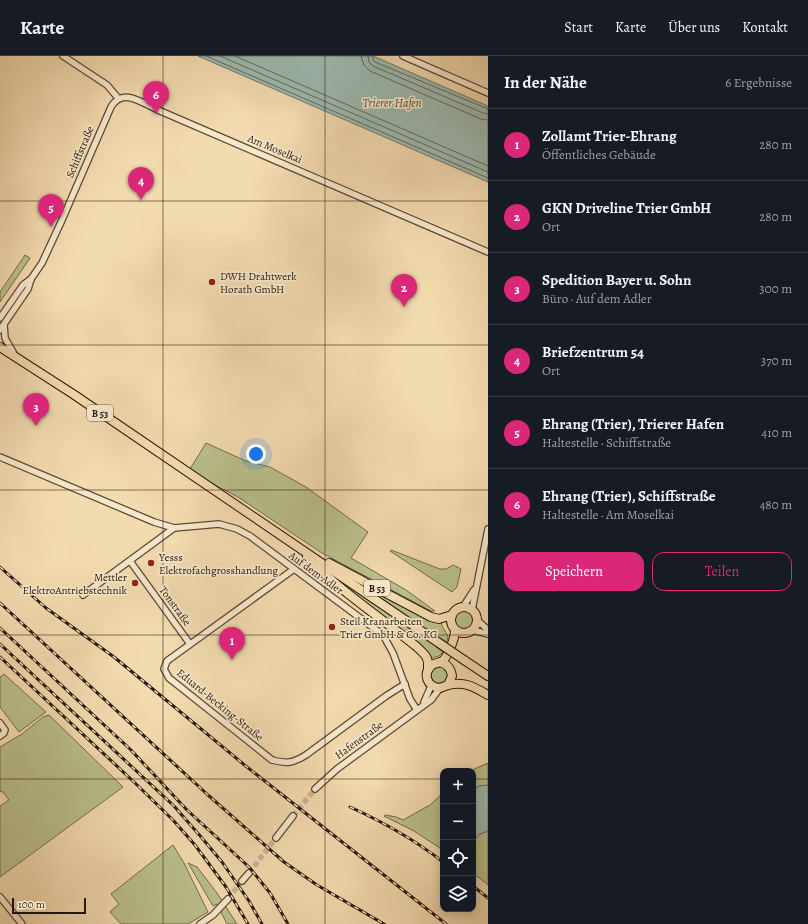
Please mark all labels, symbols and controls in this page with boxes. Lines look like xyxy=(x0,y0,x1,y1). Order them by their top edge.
text: Karte xyxy=(20,15,64,41)
text: Start xyxy=(564,18,593,37)
text: Karte xyxy=(615,18,646,37)
text: Über uns xyxy=(668,18,720,37)
text: Kontakt xyxy=(742,18,788,37)
text: In der Nähe xyxy=(504,71,587,94)
text: 6 Ergebnisse xyxy=(725,74,792,91)
pin: 6 xyxy=(143,81,169,114)
water label: Trierer Hafen xyxy=(362,95,422,111)
street label: Schiffstraße xyxy=(62,124,98,180)
text: Zollamt Trier-Ehrang xyxy=(542,126,677,146)
street label: Am Moselkai xyxy=(245,130,304,167)
text: 1 xyxy=(515,136,519,153)
text: 280 m xyxy=(759,136,792,153)
text: Öffentliches Gebäude xyxy=(542,146,656,163)
pin: 4 xyxy=(128,167,154,200)
pin: 5 xyxy=(38,194,64,227)
text: GKN Driveline Trier GmbH xyxy=(542,198,711,218)
text: 2 xyxy=(514,208,520,225)
text: 280 m xyxy=(759,208,792,225)
text: Ort xyxy=(542,218,560,235)
place label: DWH Drahtwerk Horath GmbH xyxy=(220,269,297,297)
text: Spedition Bayer u. Sohn xyxy=(542,270,691,290)
pin: 2 xyxy=(391,274,417,307)
marker: DWH Drahtwerk Horath GmbH xyxy=(207,277,217,287)
text: 3 xyxy=(514,280,520,297)
text: 300 m xyxy=(759,280,792,297)
text: Büro · Auf dem Adler xyxy=(542,290,652,307)
text: Briefzentrum 54 xyxy=(542,342,644,362)
text: 4 xyxy=(514,352,520,369)
text: 370 m xyxy=(761,352,792,369)
text: Ort xyxy=(542,362,560,379)
pin: 3 xyxy=(23,393,49,426)
road number: B 53 xyxy=(87,405,113,421)
text: Ehrang (Trier), Trierer Hafen xyxy=(542,414,724,434)
text: 5 xyxy=(514,424,520,441)
text: 410 m xyxy=(761,424,792,441)
text: Haltestelle · Schiffstraße xyxy=(542,434,671,451)
your location xyxy=(246,444,266,464)
text: Ehrang (Trier), Schiffstraße xyxy=(542,486,716,506)
text: 6 xyxy=(514,496,520,513)
text: 480 m xyxy=(759,496,792,513)
text: Haltestelle · Am Moselkai xyxy=(542,506,674,523)
street label: Auf dem Adler xyxy=(285,547,346,598)
place label: Yesss Elektrofachgrosshandlung xyxy=(158,550,279,578)
button: Speichern xyxy=(504,552,644,591)
button: Teilen xyxy=(652,552,792,591)
marker: Yesss Elektrofachgrosshandlung xyxy=(146,558,156,568)
place label: Mettler ElektroAntriebstechnik xyxy=(22,570,128,598)
marker: Mettler ElektroAntriebstechnik xyxy=(130,578,140,588)
road number: B 53 xyxy=(364,580,390,596)
street label: Tonstraße xyxy=(156,583,194,629)
place label: Steil Kranarbeiten Trier GmbH & Co. KG xyxy=(340,614,437,642)
marker: Steil Kranarbeiten Trier GmbH & Co. KG xyxy=(327,622,337,632)
pin: 1 xyxy=(219,627,245,660)
street label: Eduard-Becking-Straße xyxy=(173,665,267,745)
street label: Hafenstraße xyxy=(332,717,386,763)
map controls xyxy=(440,768,476,912)
button: + xyxy=(440,768,476,804)
button: − xyxy=(440,804,476,840)
button: locate xyxy=(440,840,476,876)
button: layers xyxy=(440,876,476,912)
scale bar xyxy=(12,896,86,915)
text: 100 m xyxy=(18,897,45,912)

